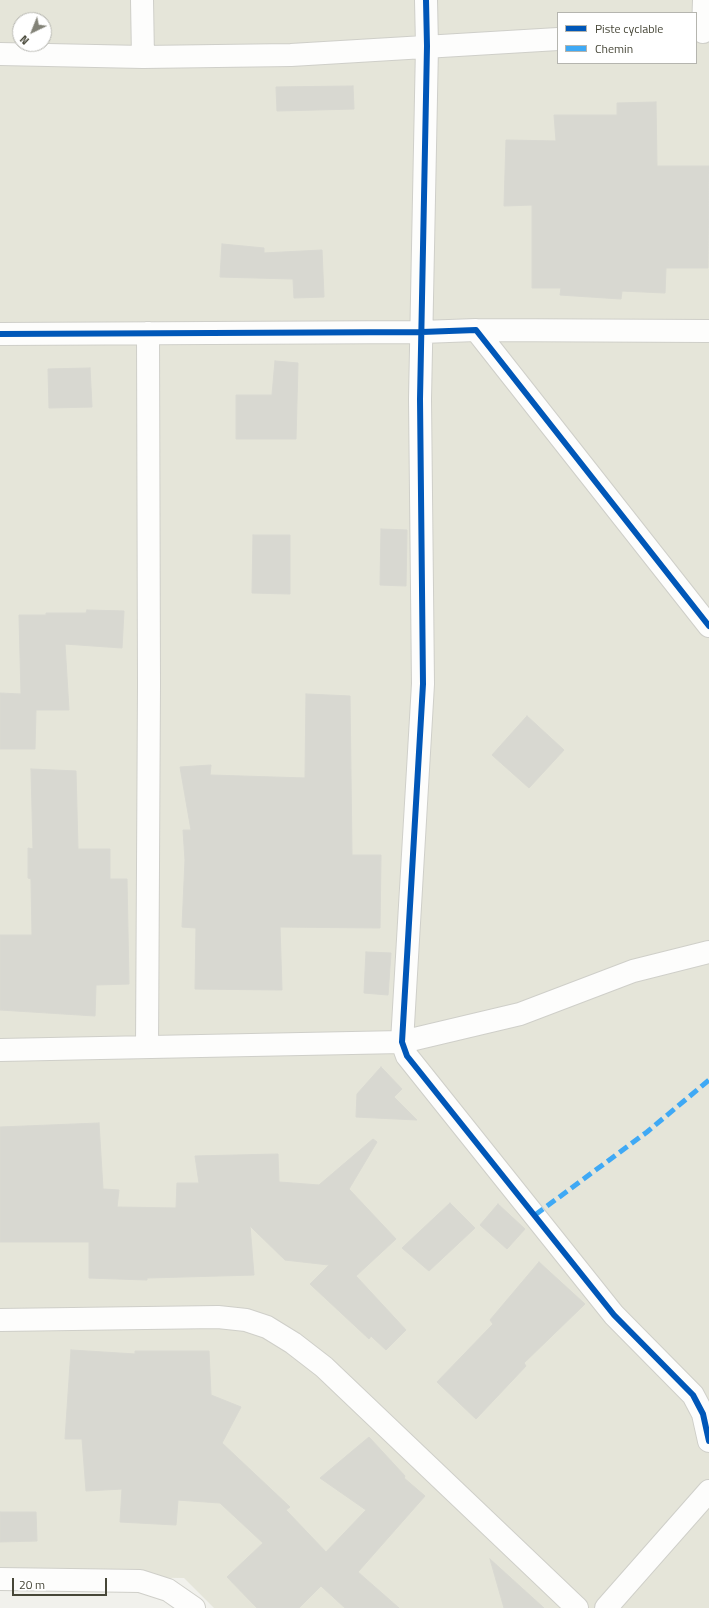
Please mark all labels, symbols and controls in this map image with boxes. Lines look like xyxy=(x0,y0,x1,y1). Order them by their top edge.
north arrow xyxy=(12,12,52,52)
legend xyxy=(557,12,697,64)
text: Piste cyclable xyxy=(595,19,663,38)
text: N xyxy=(16,32,33,48)
text: Chemin xyxy=(595,39,633,58)
scale bar xyxy=(14,1570,109,1596)
text: 20 m xyxy=(19,1575,45,1594)

